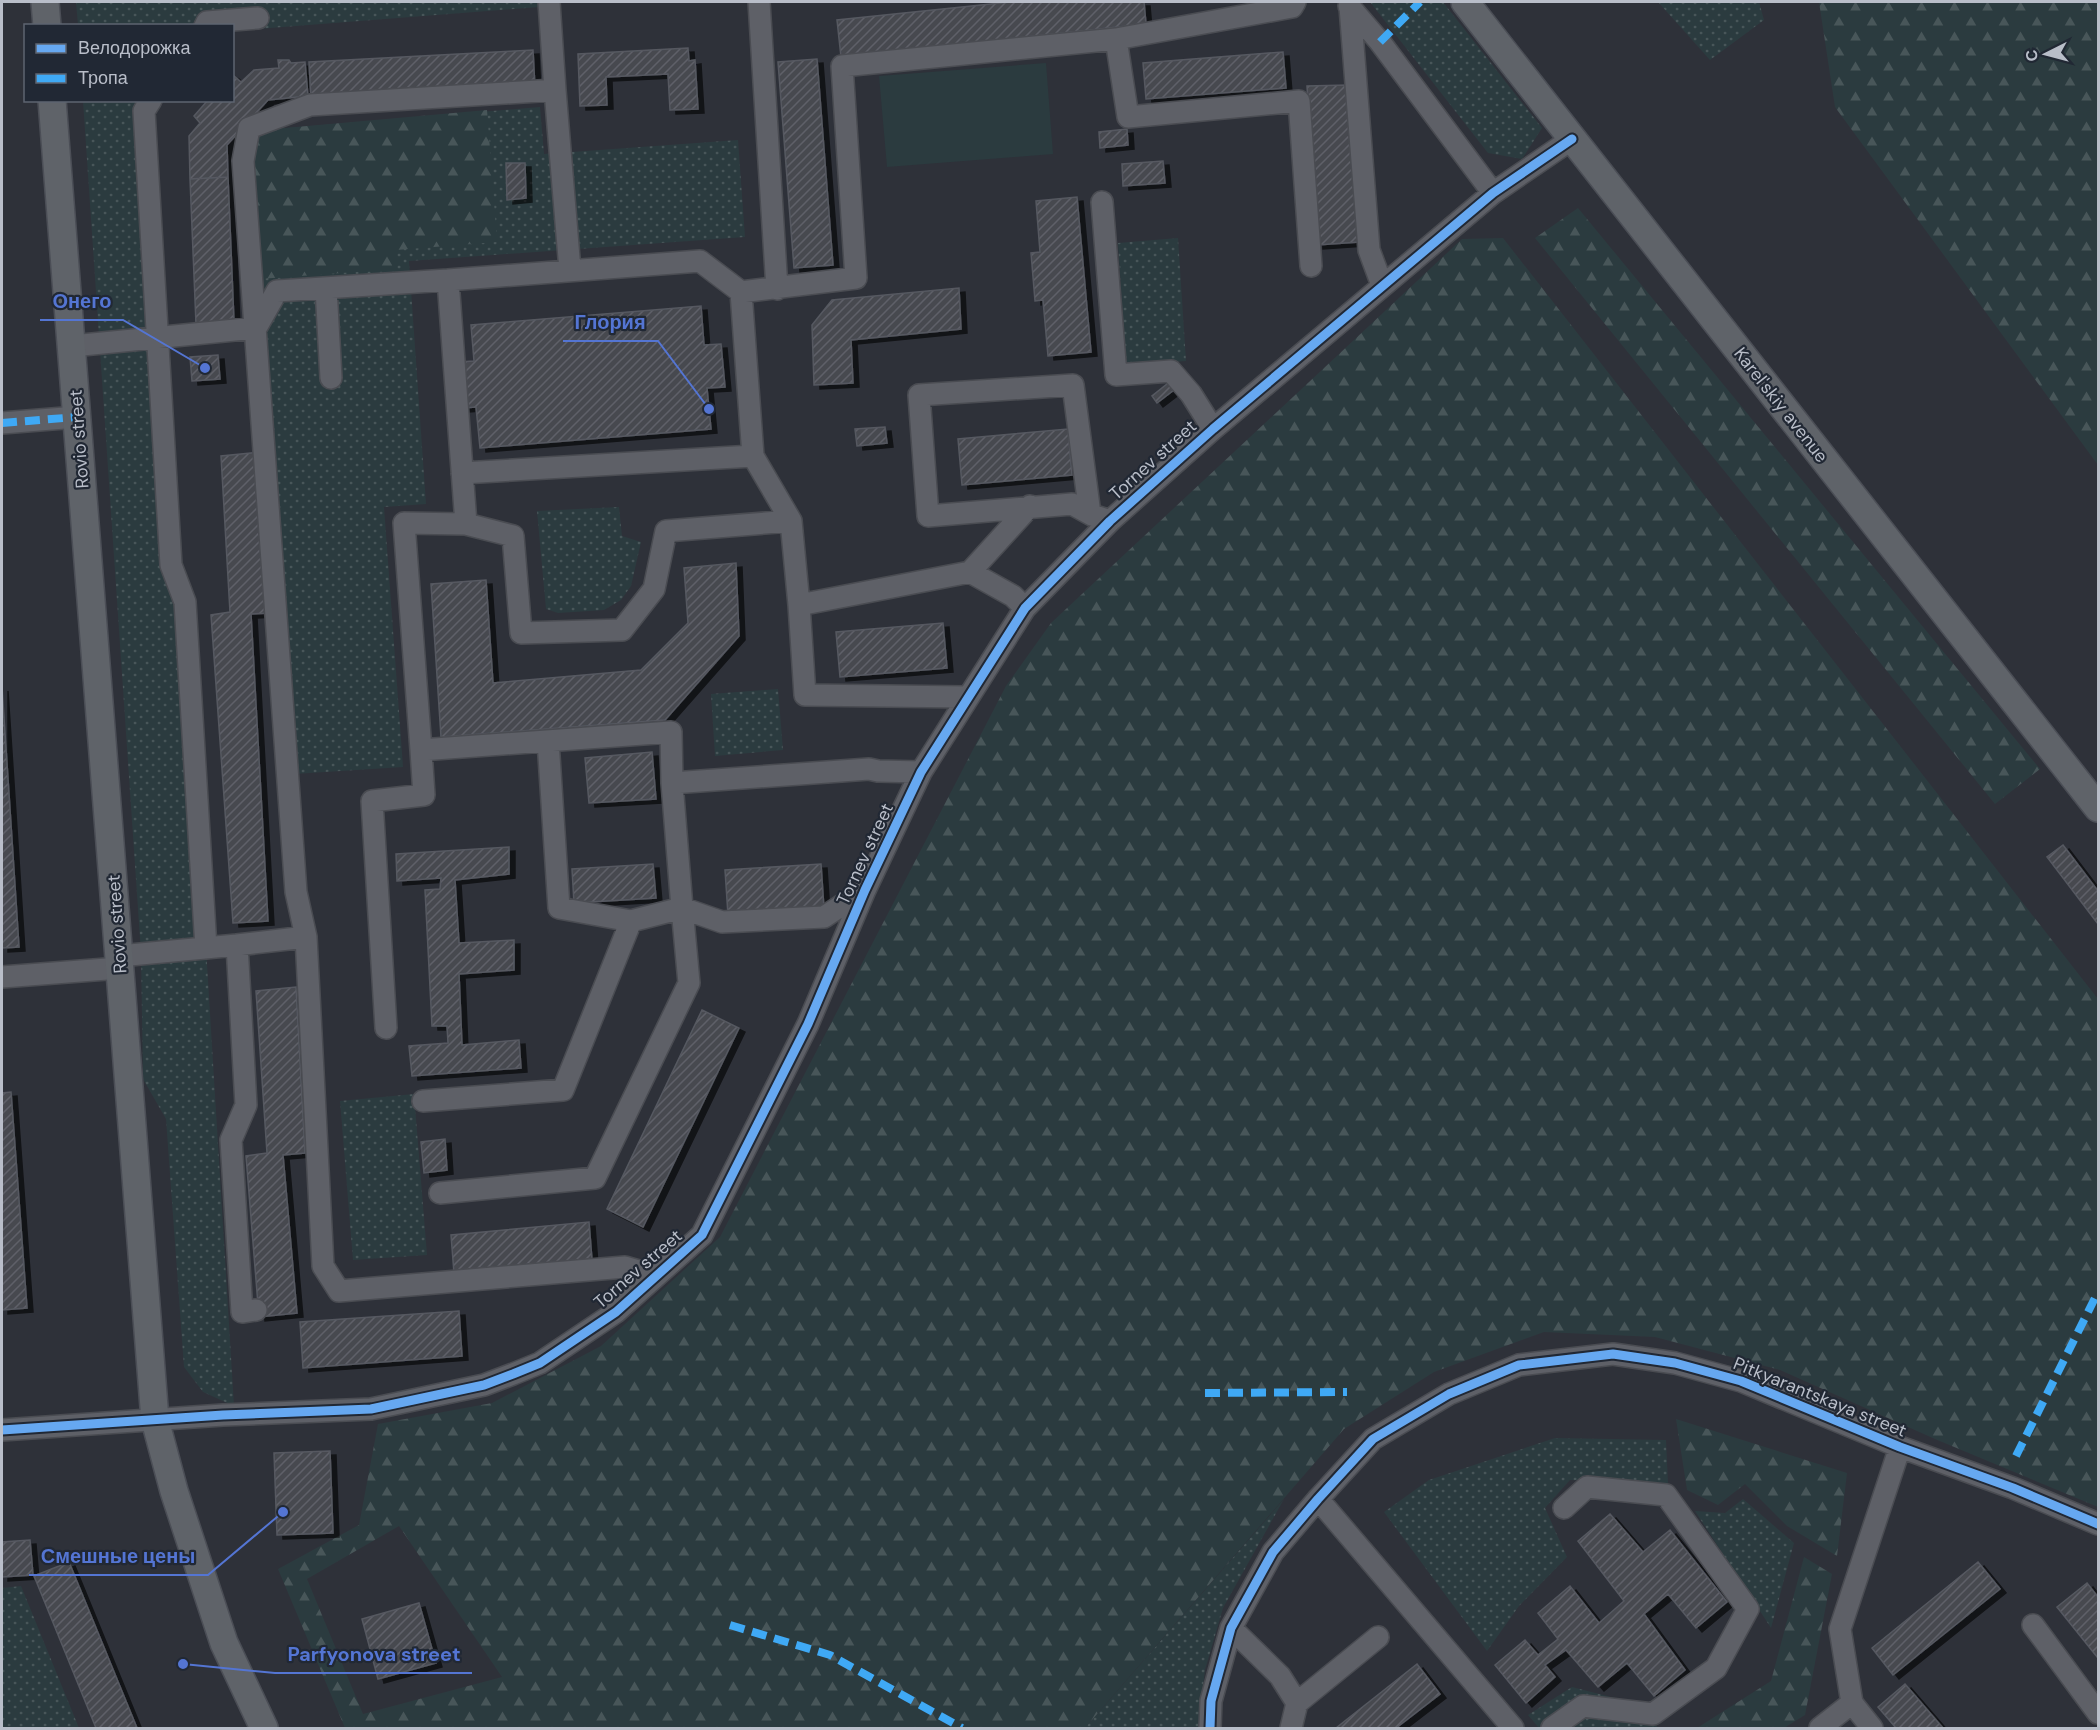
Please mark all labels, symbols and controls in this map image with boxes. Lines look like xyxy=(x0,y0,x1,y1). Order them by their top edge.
legend xyxy=(24,24,234,102)
north arrow xyxy=(2016,24,2076,84)
text: Велодорожка xyxy=(78,36,191,60)
text: С xyxy=(2020,48,2043,62)
text: Тропа xyxy=(78,66,129,90)
callout: Онего xyxy=(40,282,123,320)
text: Онего xyxy=(52,288,112,314)
callout: Глория xyxy=(563,303,658,341)
text: Глория xyxy=(574,309,646,335)
street label: Karel'skiy avenue xyxy=(1728,342,1834,468)
street label: Rovio street xyxy=(64,389,94,489)
street label: Tornev street xyxy=(1104,414,1202,506)
street label: Tornev street xyxy=(831,799,899,909)
street label: Rovio street xyxy=(102,874,132,974)
street label: Tornev street xyxy=(589,1224,687,1314)
street label: Pitkyarantskaya street xyxy=(1730,1351,1910,1443)
callout: Смешные цены xyxy=(29,1537,208,1575)
text: Смешные цены xyxy=(41,1543,195,1569)
callout: Parfyonova street xyxy=(275,1635,472,1673)
text: Parfyonova street xyxy=(287,1641,461,1667)

